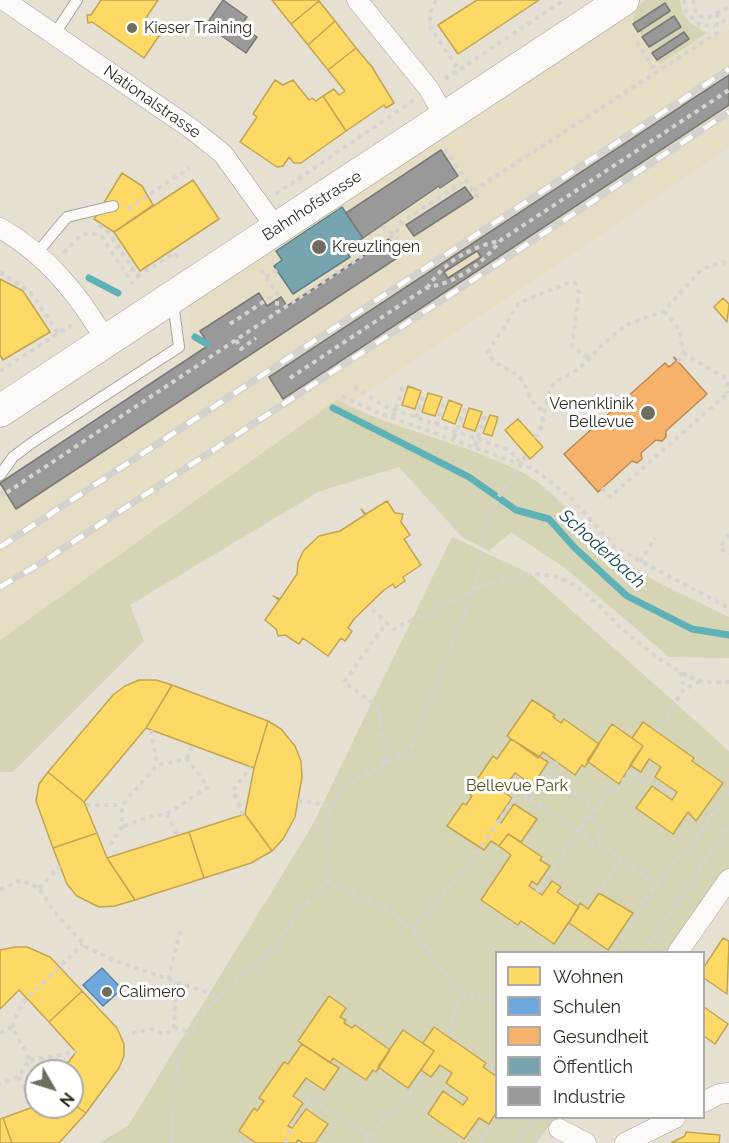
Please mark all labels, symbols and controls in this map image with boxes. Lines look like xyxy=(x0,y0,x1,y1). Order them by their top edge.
place label: Kieser Training xyxy=(144,18,252,38)
marker: Kieser Training xyxy=(125,21,139,35)
street label: Nationalstrasse xyxy=(100,61,204,143)
street label: Bahnhofstrasse xyxy=(259,167,365,245)
place label: Kreuzlingen xyxy=(332,237,420,257)
marker: Kreuzlingen xyxy=(310,238,328,256)
place label: Venenklinik Bellevue xyxy=(549,394,634,432)
marker: Venenklinik Bellevue xyxy=(639,404,657,422)
water label: Schoderbach xyxy=(555,505,649,593)
park label: Bellevue Park xyxy=(466,776,568,796)
legend xyxy=(495,951,705,1119)
text: Wohnen xyxy=(553,966,623,987)
place label: Calimero xyxy=(119,982,186,1002)
marker: Calimero xyxy=(100,985,114,999)
text: Schulen xyxy=(553,996,621,1017)
text: Gesundheit xyxy=(553,1026,649,1047)
text: Öffentlich xyxy=(553,1056,633,1077)
north arrow xyxy=(24,1059,84,1119)
text: Industrie xyxy=(553,1086,625,1107)
text: N xyxy=(56,1089,78,1110)

